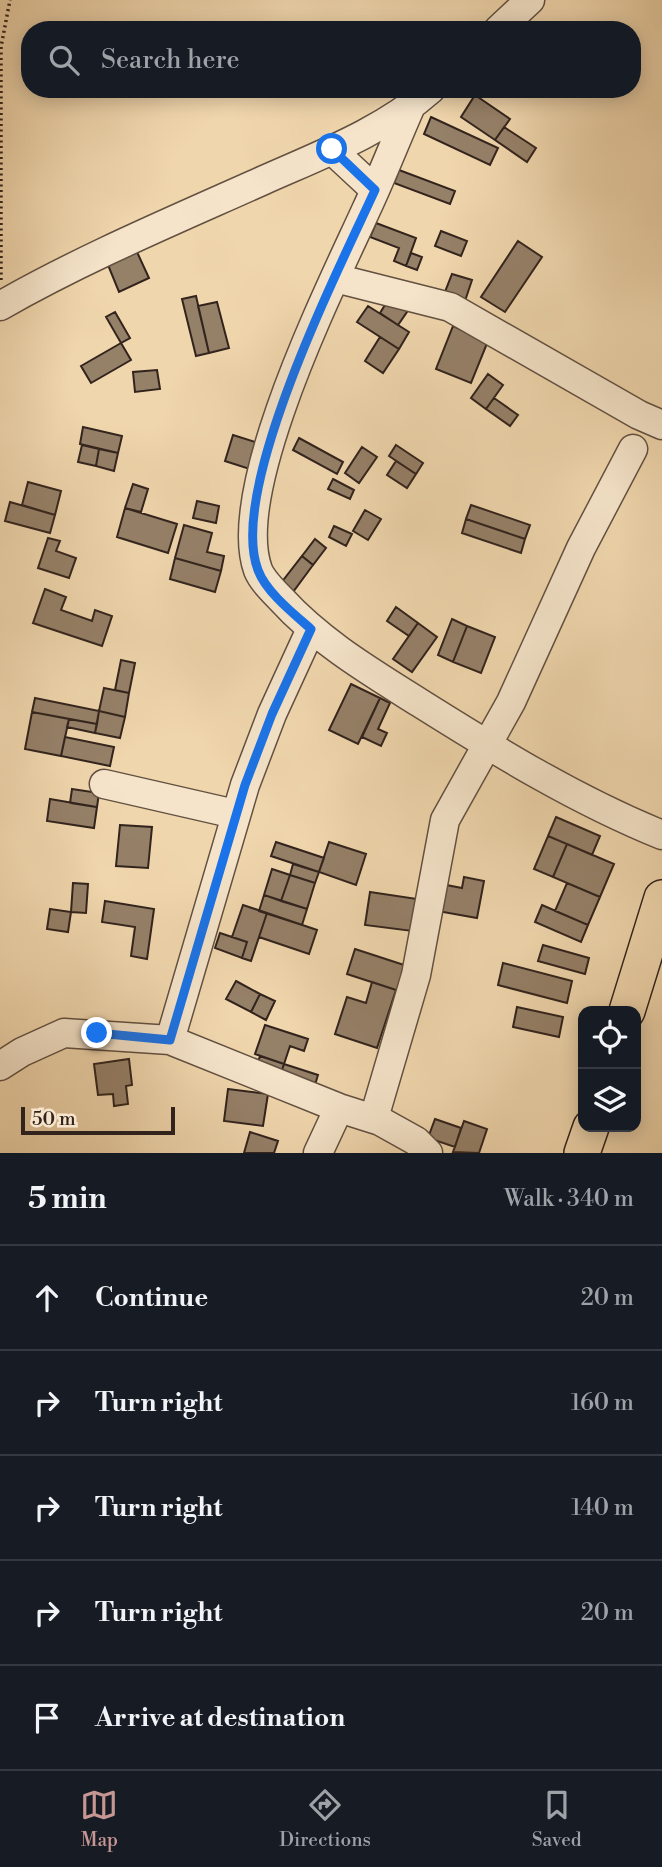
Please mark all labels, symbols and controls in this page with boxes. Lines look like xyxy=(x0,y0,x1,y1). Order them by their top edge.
search box xyxy=(21,21,641,98)
icon: search xyxy=(45,41,83,79)
text: Search here xyxy=(101,44,240,76)
route start xyxy=(316,133,347,164)
map controls xyxy=(578,1006,641,1132)
button: locate xyxy=(578,1006,641,1069)
route end xyxy=(81,1017,112,1048)
button: layers xyxy=(578,1069,641,1132)
scale bar xyxy=(21,1104,175,1136)
text: 50 m xyxy=(32,1107,76,1131)
text: 5 min xyxy=(28,1180,107,1218)
text: Walk · 340 m xyxy=(504,1185,634,1213)
icon: ahead xyxy=(28,1279,66,1317)
text: Continue xyxy=(95,1282,208,1314)
text: 20 m xyxy=(581,1284,634,1312)
icon: right xyxy=(28,1384,66,1422)
text: Turn right xyxy=(95,1387,223,1419)
text: 160 m xyxy=(571,1389,634,1417)
icon: right xyxy=(28,1489,66,1527)
text: Turn right xyxy=(95,1492,223,1524)
text: 140 m xyxy=(571,1494,634,1522)
icon: right xyxy=(28,1594,66,1632)
text: Turn right xyxy=(95,1597,223,1629)
text: 20 m xyxy=(581,1599,634,1627)
icon: arrive xyxy=(28,1699,66,1737)
text: Arrive at destination xyxy=(95,1702,345,1734)
tab: Map xyxy=(80,1786,118,1852)
tab: Directions xyxy=(279,1786,371,1852)
tab: Saved xyxy=(532,1786,582,1852)

